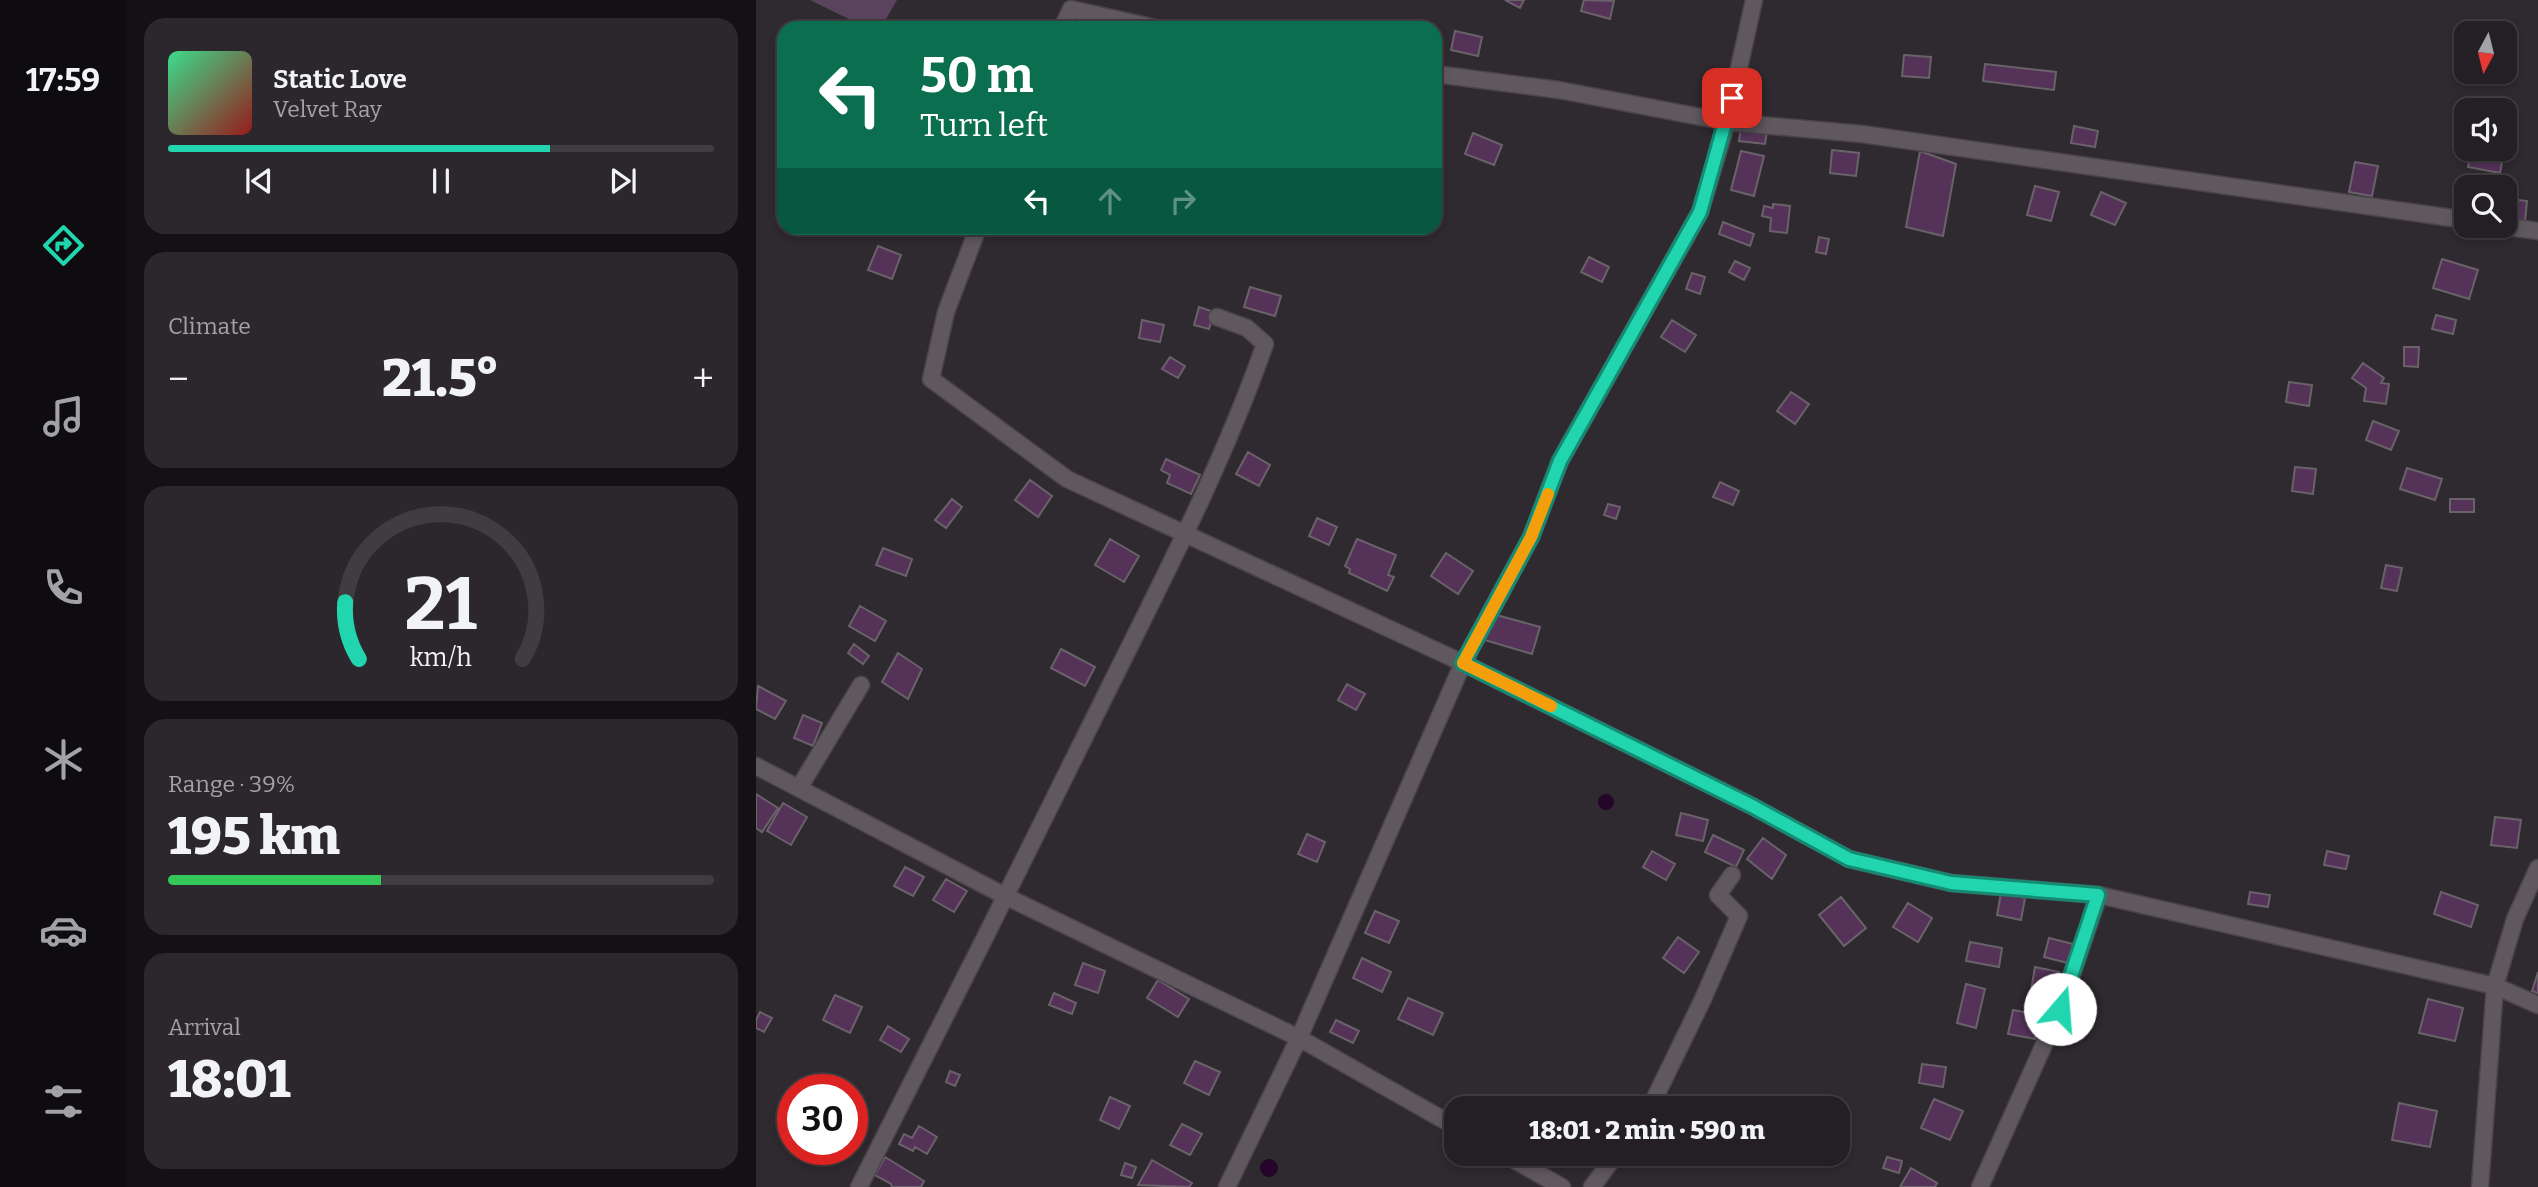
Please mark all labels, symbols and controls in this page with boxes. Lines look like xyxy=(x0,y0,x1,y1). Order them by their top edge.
north arrow xyxy=(2454,21,2516,84)
map controls xyxy=(2454,21,2517,238)
text: 50 m xyxy=(920,46,1033,105)
icon: left xyxy=(805,49,896,140)
text: 17:59 xyxy=(26,61,100,99)
text: Static Love xyxy=(273,64,407,95)
pin xyxy=(1702,68,1762,128)
icon: arrive xyxy=(1713,79,1751,117)
text: Velvet Ray xyxy=(273,95,382,123)
button: sound xyxy=(2454,98,2517,161)
text: Turn left xyxy=(920,106,1048,144)
icon: previous xyxy=(240,162,278,200)
icon: pause xyxy=(422,162,460,200)
icon: next xyxy=(604,162,642,200)
button: search xyxy=(2454,175,2517,238)
icon: left xyxy=(1018,182,1056,220)
icon: ahead xyxy=(1091,182,1129,220)
icon: right xyxy=(1164,182,1202,220)
icon: directions xyxy=(39,221,88,270)
text: Climate xyxy=(168,312,251,340)
text: 21.5° xyxy=(382,347,499,410)
text: − xyxy=(168,356,189,402)
text: + xyxy=(692,356,714,402)
icon: music xyxy=(39,392,88,441)
text: 21 xyxy=(405,562,478,649)
icon: phone xyxy=(39,563,88,612)
text: km/h xyxy=(410,643,472,673)
icon: climate xyxy=(39,735,88,784)
text: Range · 39% xyxy=(168,770,295,798)
text: 195 km xyxy=(168,805,340,868)
icon: car xyxy=(39,906,88,955)
position arrow xyxy=(2023,972,2097,1046)
text: Arrival xyxy=(168,1013,241,1041)
text: 18:01 xyxy=(168,1048,291,1111)
speed limit sign: 30 xyxy=(777,1074,868,1165)
icon: filters xyxy=(39,1077,88,1126)
text: 18:01 · 2 min · 590 m xyxy=(1529,1115,1765,1146)

